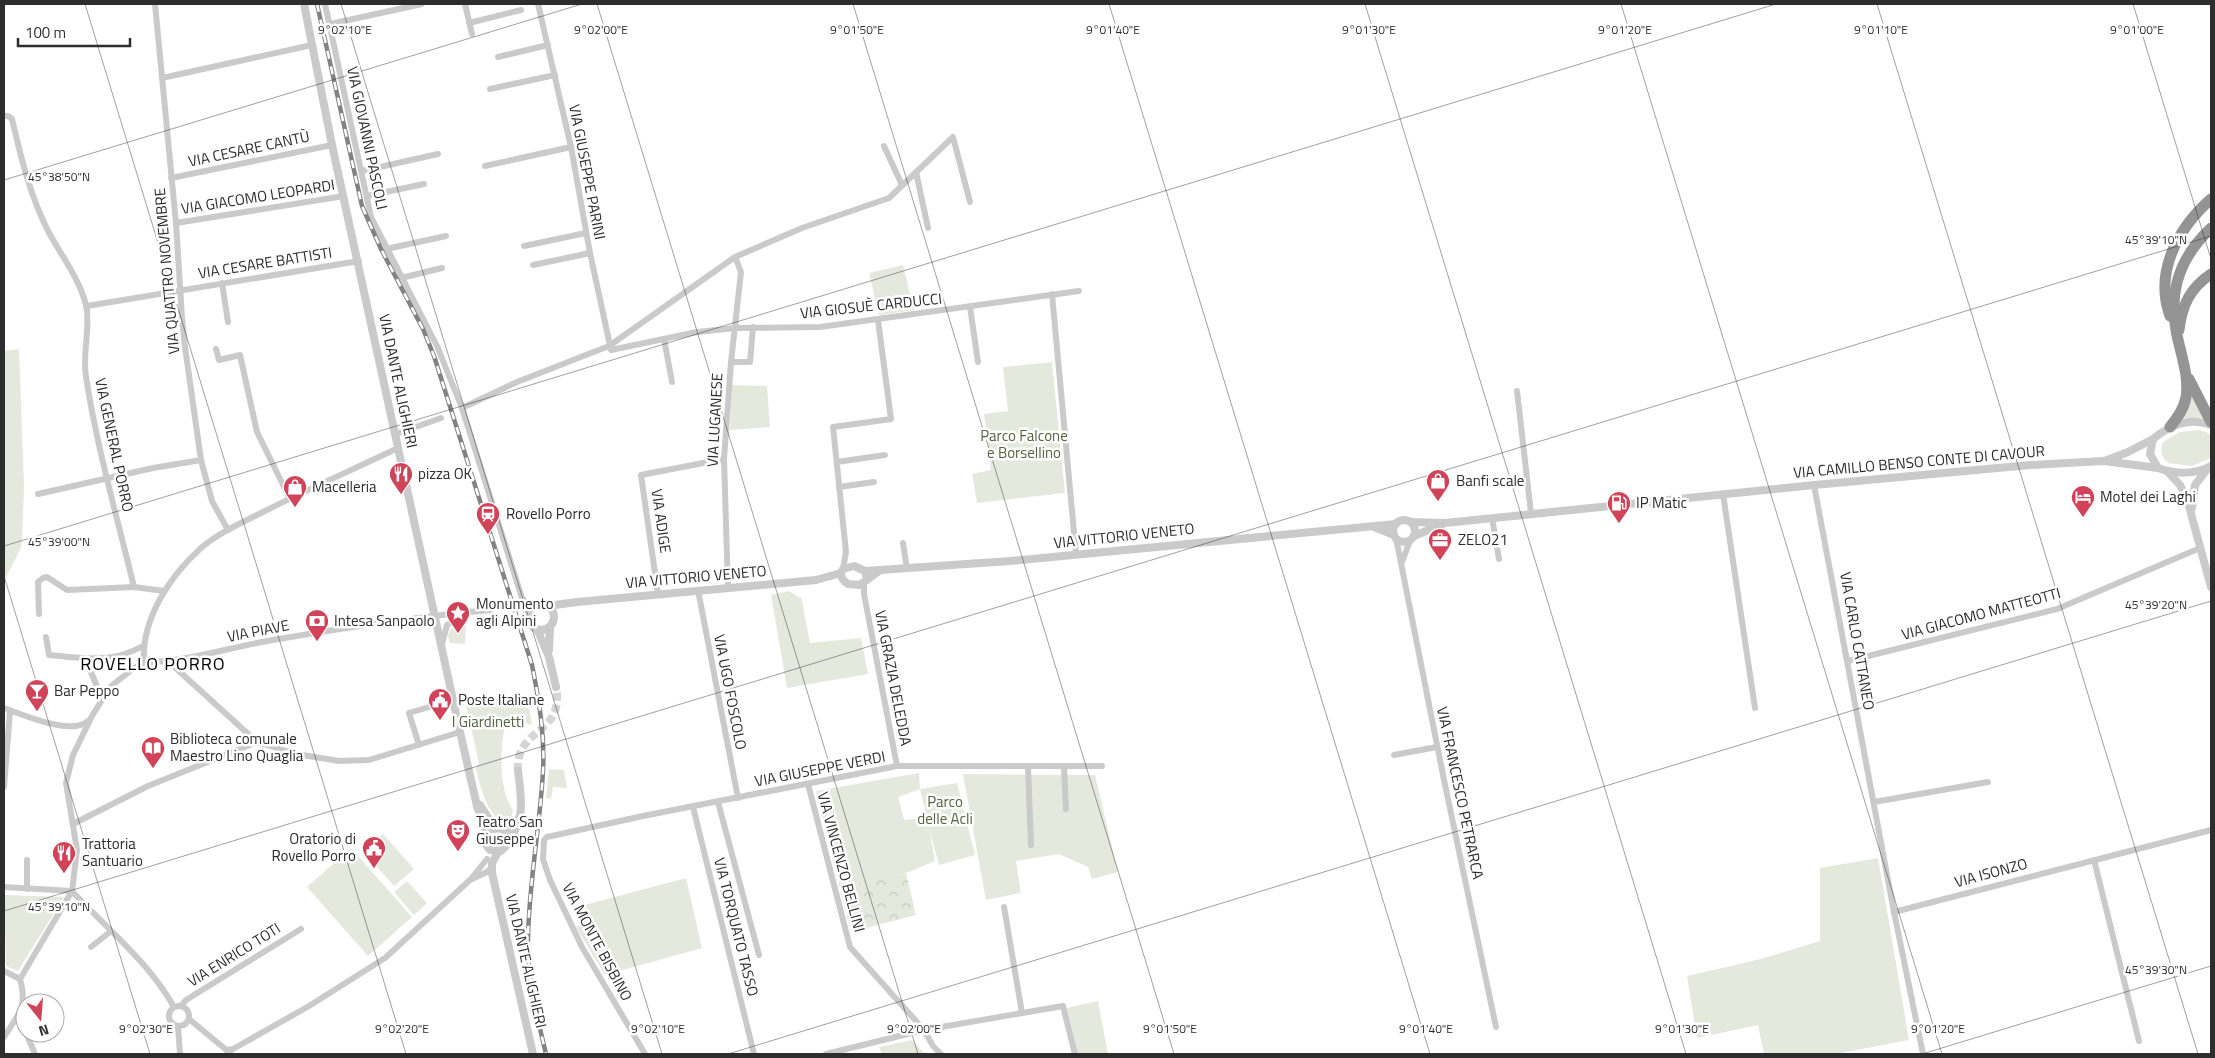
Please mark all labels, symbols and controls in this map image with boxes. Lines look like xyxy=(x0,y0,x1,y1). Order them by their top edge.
scale bar xyxy=(18,15,130,47)
text: 9°02'10"E xyxy=(318,20,372,39)
text: 9°02'00"E xyxy=(574,20,628,39)
text: 9°01'50"E xyxy=(830,20,884,39)
text: 9°01'40"E xyxy=(1086,20,1140,39)
text: 9°01'30"E xyxy=(1342,20,1396,39)
text: 9°01'20"E xyxy=(1598,20,1652,39)
text: 9°01'10"E xyxy=(1854,20,1908,39)
text: 9°01'00"E xyxy=(2110,20,2164,39)
text: 100 m xyxy=(25,21,66,44)
street label: VIA GIOVANNI PASCOLI xyxy=(341,64,394,212)
street label: VIA GIUSEPPE PARINI xyxy=(563,102,612,241)
street label: VIA CESARE CANTÙ xyxy=(186,124,312,173)
text: 45°38'50"N xyxy=(28,167,90,186)
street label: VIA GIACOMO LEOPARDI xyxy=(179,173,336,220)
street label: VIA QUATTRO NOVEMBRE xyxy=(148,187,185,355)
text: 45°39'10"N xyxy=(2125,230,2187,249)
street label: VIA CESARE BATTISTI xyxy=(196,241,334,284)
street label: VIA GIOSUÈ CARDUCCI xyxy=(799,287,943,324)
street label: VIA DANTE ALIGHIERI xyxy=(373,312,424,450)
street label: VIA LUGANESE xyxy=(701,372,728,468)
street label: VIA GENERAL PORRO xyxy=(89,376,140,514)
park label: Parco Falcone e Borsellino xyxy=(980,424,1068,464)
street label: VIA CAMILLO BENSO CONTE DI CAVOUR xyxy=(1792,439,2046,484)
restaurant icon: pizza OK xyxy=(388,461,414,495)
place label: pizza OK xyxy=(418,462,473,485)
shop icon: Banfi scale xyxy=(1425,468,1451,502)
place label: Banfi scale xyxy=(1456,469,1524,492)
shop icon: Macelleria xyxy=(282,474,308,508)
place label: Macelleria xyxy=(312,475,377,498)
hotel icon: Motel dei Laghi xyxy=(2070,484,2096,518)
place label: Motel dei Laghi xyxy=(2100,485,2196,508)
street label: VIA ADIGE xyxy=(646,487,677,554)
fuel station icon: IP Matic xyxy=(1606,490,1632,524)
place label: IP Matic xyxy=(1636,491,1687,514)
station icon: Rovello Porro xyxy=(475,501,501,535)
place label: Rovello Porro xyxy=(506,502,591,525)
street label: VIA VITTORIO VENETO xyxy=(1052,517,1196,554)
office icon: ZELO21 xyxy=(1427,527,1453,561)
place label: ZELO21 xyxy=(1458,528,1508,551)
text: 45°39'00"N xyxy=(28,532,90,551)
street label: VIA VITTORIO VENETO xyxy=(624,559,768,594)
street label: VIA CARLO CATTANEO xyxy=(1834,570,1881,712)
street label: VIA GIACOMO MATTEOTTI xyxy=(1899,581,2063,646)
place label: Monumento agli Alpini xyxy=(476,592,554,632)
text: 45°39'20"N xyxy=(2125,595,2187,614)
place icon: Monumento agli Alpini xyxy=(445,600,471,634)
bank icon: Intesa Sanpaolo xyxy=(304,608,330,642)
street label: VIA GRAZIA DELEDDA xyxy=(869,608,918,748)
place label: Intesa Sanpaolo xyxy=(334,609,435,632)
street label: VIA PIAVE xyxy=(225,613,291,648)
street label: VIA UGO FOSCOLO xyxy=(708,632,753,752)
district label: ROVELLO PORRO xyxy=(80,650,226,677)
bar icon: Bar Peppo xyxy=(24,678,50,712)
place label: Bar Peppo xyxy=(54,679,119,702)
public building icon: Poste Italiane xyxy=(427,687,453,721)
place label: Poste Italiane xyxy=(458,688,544,711)
street label: VIA FRANCESCO PETRARCA xyxy=(1431,704,1490,881)
park label: I Giardinetti xyxy=(452,710,524,733)
place label: Biblioteca comunale Maestro Lino Quaglia xyxy=(170,727,304,767)
library icon: Biblioteca comunale Maestro Lino Quaglia xyxy=(140,735,166,769)
street label: VIA GIUSEPPE VERDI xyxy=(753,745,887,792)
street label: VIA VINCENZO BELLINI xyxy=(812,789,871,935)
park label: Parco delle Acli xyxy=(917,790,973,830)
place label: Teatro San Giuseppe xyxy=(476,810,543,850)
theatre icon: Teatro San Giuseppe xyxy=(445,818,471,852)
place label: Oratorio di Rovello Porro xyxy=(271,827,356,867)
place label: Trattoria Santuario xyxy=(82,832,143,872)
public building icon: Oratorio di Rovello Porro xyxy=(361,835,387,869)
restaurant icon: Trattoria Santuario xyxy=(51,840,77,874)
street label: VIA ISONZO xyxy=(1952,852,2030,893)
street label: VIA TORQUATO TASSO xyxy=(708,855,765,999)
street label: VIA MONTE BISBINO xyxy=(557,879,638,1005)
street label: VIA DANTE ALIGHIERI xyxy=(500,892,553,1030)
text: 45°39'10"N xyxy=(28,897,90,916)
street label: VIA ENRICO TOTI xyxy=(183,917,285,992)
text: 45°39'30"N xyxy=(2125,960,2187,979)
north arrow xyxy=(15,993,65,1043)
text: N xyxy=(36,1019,52,1042)
text: 9°02'30"E xyxy=(119,1019,173,1038)
text: 9°02'20"E xyxy=(375,1019,429,1038)
text: 9°02'10"E xyxy=(631,1019,685,1038)
text: 9°02'00"E xyxy=(887,1019,941,1038)
text: 9°01'50"E xyxy=(1143,1019,1197,1038)
text: 9°01'40"E xyxy=(1399,1019,1453,1038)
text: 9°01'30"E xyxy=(1655,1019,1709,1038)
text: 9°01'20"E xyxy=(1911,1019,1965,1038)

